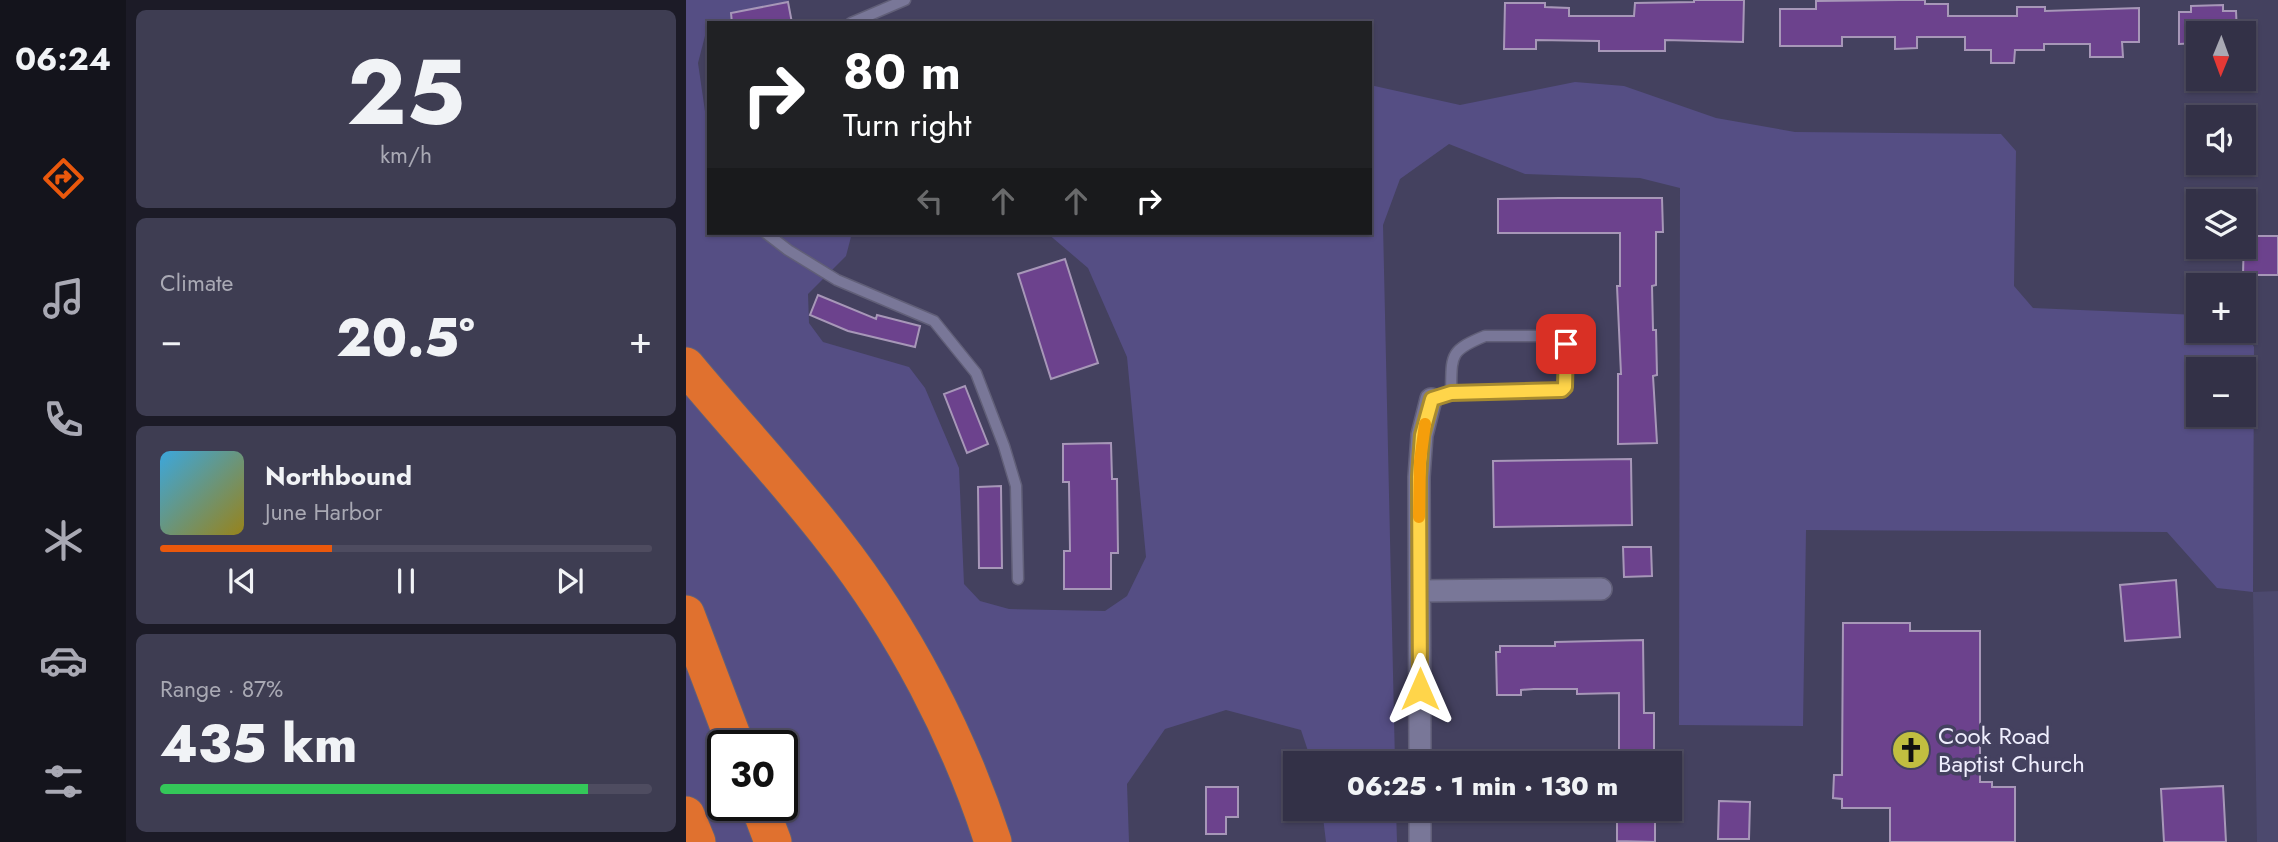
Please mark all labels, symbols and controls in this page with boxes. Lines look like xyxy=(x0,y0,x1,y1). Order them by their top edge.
north arrow xyxy=(2186,21,2256,91)
map controls xyxy=(2186,21,2256,427)
text: 25 xyxy=(347,27,465,158)
text: 06:24 xyxy=(15,36,111,82)
text: 80 m xyxy=(843,37,961,107)
icon: right xyxy=(728,49,819,140)
text: Turn right xyxy=(843,102,972,148)
button: sound xyxy=(2186,105,2256,175)
text: km/h xyxy=(380,138,432,172)
icon: directions xyxy=(39,154,88,203)
icon: left xyxy=(911,182,949,220)
icon: ahead xyxy=(984,182,1022,220)
icon: ahead xyxy=(1057,182,1095,220)
icon: right xyxy=(1130,182,1168,220)
button: layers xyxy=(2186,189,2256,259)
text: Climate xyxy=(160,266,233,300)
button: + xyxy=(2186,273,2256,343)
icon: music xyxy=(39,274,88,323)
text: 20.5° xyxy=(336,300,475,376)
text: − xyxy=(160,312,182,367)
text: + xyxy=(629,312,652,367)
pin xyxy=(1536,314,1596,374)
icon: arrive xyxy=(1547,325,1585,363)
button: − xyxy=(2186,357,2256,427)
icon: phone xyxy=(39,395,88,444)
text: Northbound xyxy=(265,457,412,495)
text: June Harbor xyxy=(265,495,382,529)
icon: climate xyxy=(39,516,88,565)
icon: previous xyxy=(223,562,261,600)
icon: pause xyxy=(387,562,425,600)
icon: next xyxy=(551,562,589,600)
icon: car xyxy=(39,636,88,685)
position arrow xyxy=(1383,652,1457,726)
text: Range · 87% xyxy=(160,672,283,706)
text: 435 km xyxy=(160,706,357,782)
place label: Cook Road Baptist Church xyxy=(1938,718,2085,781)
church icon: Cook Road Baptist Church xyxy=(1890,729,1932,771)
speed limit sign: 30 xyxy=(707,730,798,821)
icon: filters xyxy=(39,757,88,806)
text: 06:25 · 1 min · 130 m xyxy=(1347,767,1618,805)

